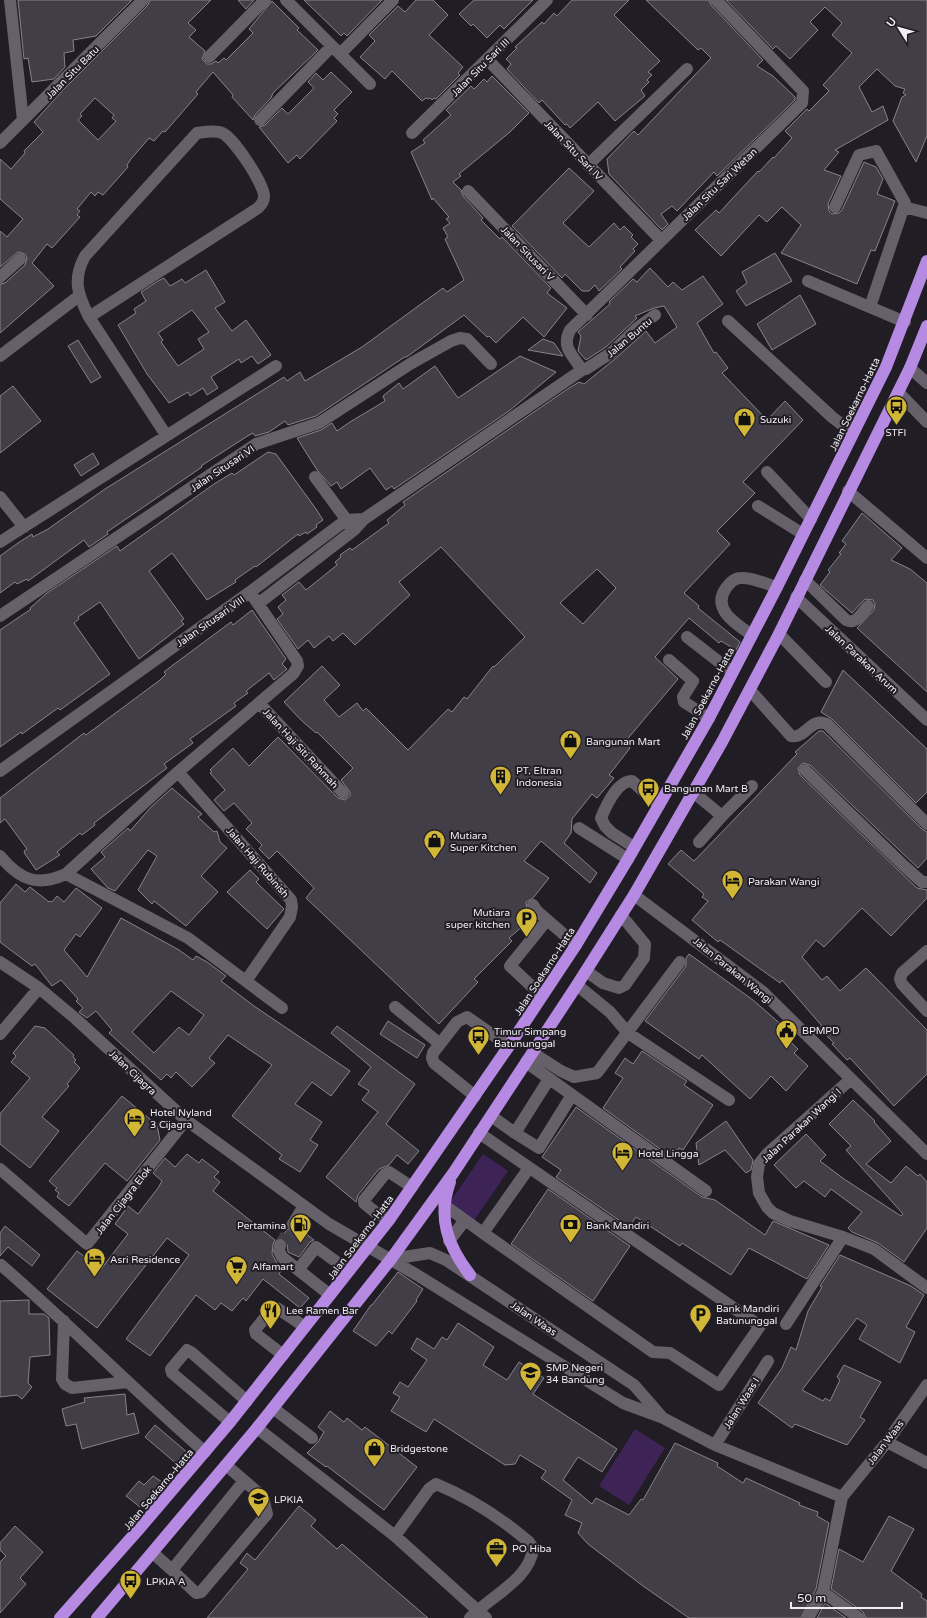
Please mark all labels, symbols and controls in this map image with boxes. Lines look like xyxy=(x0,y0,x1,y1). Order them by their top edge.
north arrow xyxy=(879,8,919,48)
text: U xyxy=(884,15,899,30)
street label: Jalan Situ Sari III xyxy=(449,36,512,99)
street label: Jalan Situ Batu xyxy=(44,44,102,102)
street label: Jalan Situ Sari IV xyxy=(542,118,605,183)
street label: Jalan Situ Sari Wetan xyxy=(680,146,760,224)
street label: Jalan Situsari V xyxy=(498,224,557,284)
street label: Jalan Buntu xyxy=(604,315,655,360)
street label: Jalan Soekarno-Hatta xyxy=(827,356,883,453)
bus stop icon: STFI xyxy=(883,393,909,426)
shop icon: Suzuki xyxy=(732,406,758,439)
place label: Suzuki xyxy=(760,414,791,426)
place label: STFI xyxy=(886,427,906,439)
street label: Jalan Situsari VI xyxy=(188,443,257,495)
street label: Jalan Situsari VIII xyxy=(174,594,247,650)
street label: Jalan Parakan Arum xyxy=(823,623,900,696)
street label: Jalan Soekarno-Hatta xyxy=(679,645,737,741)
street label: Jalan Haji Siti Rahmah xyxy=(260,706,340,791)
shop icon: Bangunan Mart xyxy=(558,728,584,761)
place label: Bangunan Mart xyxy=(586,736,661,748)
building icon: PT. Eltran Indonesia xyxy=(487,763,513,796)
place label: PT. Eltran Indonesia xyxy=(516,765,562,789)
bus stop icon: Bangunan Mart B xyxy=(635,775,661,808)
place label: Bangunan Mart B xyxy=(664,783,748,795)
street label: Jalan Haji Rubinish xyxy=(223,825,291,900)
shop icon: Mutiara Super Kitchen xyxy=(421,828,447,861)
place label: Mutiara Super Kitchen xyxy=(450,830,517,854)
hotel icon: Parakan Wangi xyxy=(720,868,746,901)
place label: Parakan Wangi xyxy=(748,876,819,888)
parking icon: Mutiara super kitchen xyxy=(513,905,539,938)
place label: Mutiara super kitchen xyxy=(446,907,510,931)
street label: Jalan Soekarno-Hatta xyxy=(512,925,578,1018)
street label: Jalan Parakan Wangi xyxy=(690,935,774,1006)
public building icon: BPMPD xyxy=(774,1017,800,1050)
bus stop icon: Timur Simpang Batununggal xyxy=(466,1024,492,1057)
place label: BPMPD xyxy=(802,1025,840,1037)
place label: Timur Simpang Batununggal xyxy=(494,1026,566,1050)
street label: Jalan Cijagra xyxy=(106,1048,159,1098)
street label: Jalan Parakan Wangi I xyxy=(760,1086,844,1166)
hotel icon: Hotel Nyland 3 Cijagra xyxy=(122,1105,148,1138)
place label: Hotel Nyland 3 Cijagra xyxy=(150,1107,212,1131)
hotel icon: Hotel Lingga xyxy=(609,1140,635,1173)
place label: Hotel Lingga xyxy=(638,1148,699,1160)
street label: Jalan Cijagra Elok xyxy=(93,1164,155,1237)
street label: Jalan Soekarno-Hatta xyxy=(325,1193,396,1282)
fuel station icon: Pertamina xyxy=(288,1212,314,1245)
bank icon: Bank Mandiri xyxy=(557,1212,583,1245)
place label: Pertamina xyxy=(237,1220,286,1232)
place label: Bank Mandiri xyxy=(586,1220,649,1232)
hotel icon: Asri Residence xyxy=(82,1246,108,1279)
supermarket icon: Alfamart xyxy=(224,1253,250,1286)
place label: Asri Residence xyxy=(110,1254,181,1266)
place label: Alfamart xyxy=(252,1261,294,1273)
restaurant icon: Lee Ramen Bar xyxy=(257,1297,283,1330)
street label: Jalan Waas xyxy=(508,1299,559,1339)
parking icon: Bank Mandiri Batununggal xyxy=(687,1301,713,1334)
place label: Bank Mandiri Batununggal xyxy=(716,1303,779,1327)
place label: Lee Ramen Bar xyxy=(286,1305,358,1317)
school or university icon: SMP Negeri 34 Bandung xyxy=(517,1360,543,1393)
place label: SMP Negeri 34 Bandung xyxy=(546,1362,605,1386)
street label: Jalan Waas I xyxy=(721,1376,762,1431)
street label: Jalan Waas xyxy=(865,1418,907,1467)
shop icon: Bridgestone xyxy=(361,1435,387,1468)
place label: Bridgestone xyxy=(390,1443,448,1455)
street label: Jalan Soekarno-Hatta xyxy=(121,1447,196,1533)
school or university icon: LPKIA xyxy=(246,1486,272,1519)
place label: LPKIA xyxy=(274,1494,304,1506)
office icon: PO Hiba xyxy=(484,1535,510,1568)
place label: PO Hiba xyxy=(512,1543,551,1555)
bus stop icon: LPKIA A xyxy=(117,1568,143,1601)
place label: LPKIA A xyxy=(146,1576,186,1588)
scale bar xyxy=(791,1584,902,1610)
text: 50 m xyxy=(797,1591,826,1605)

